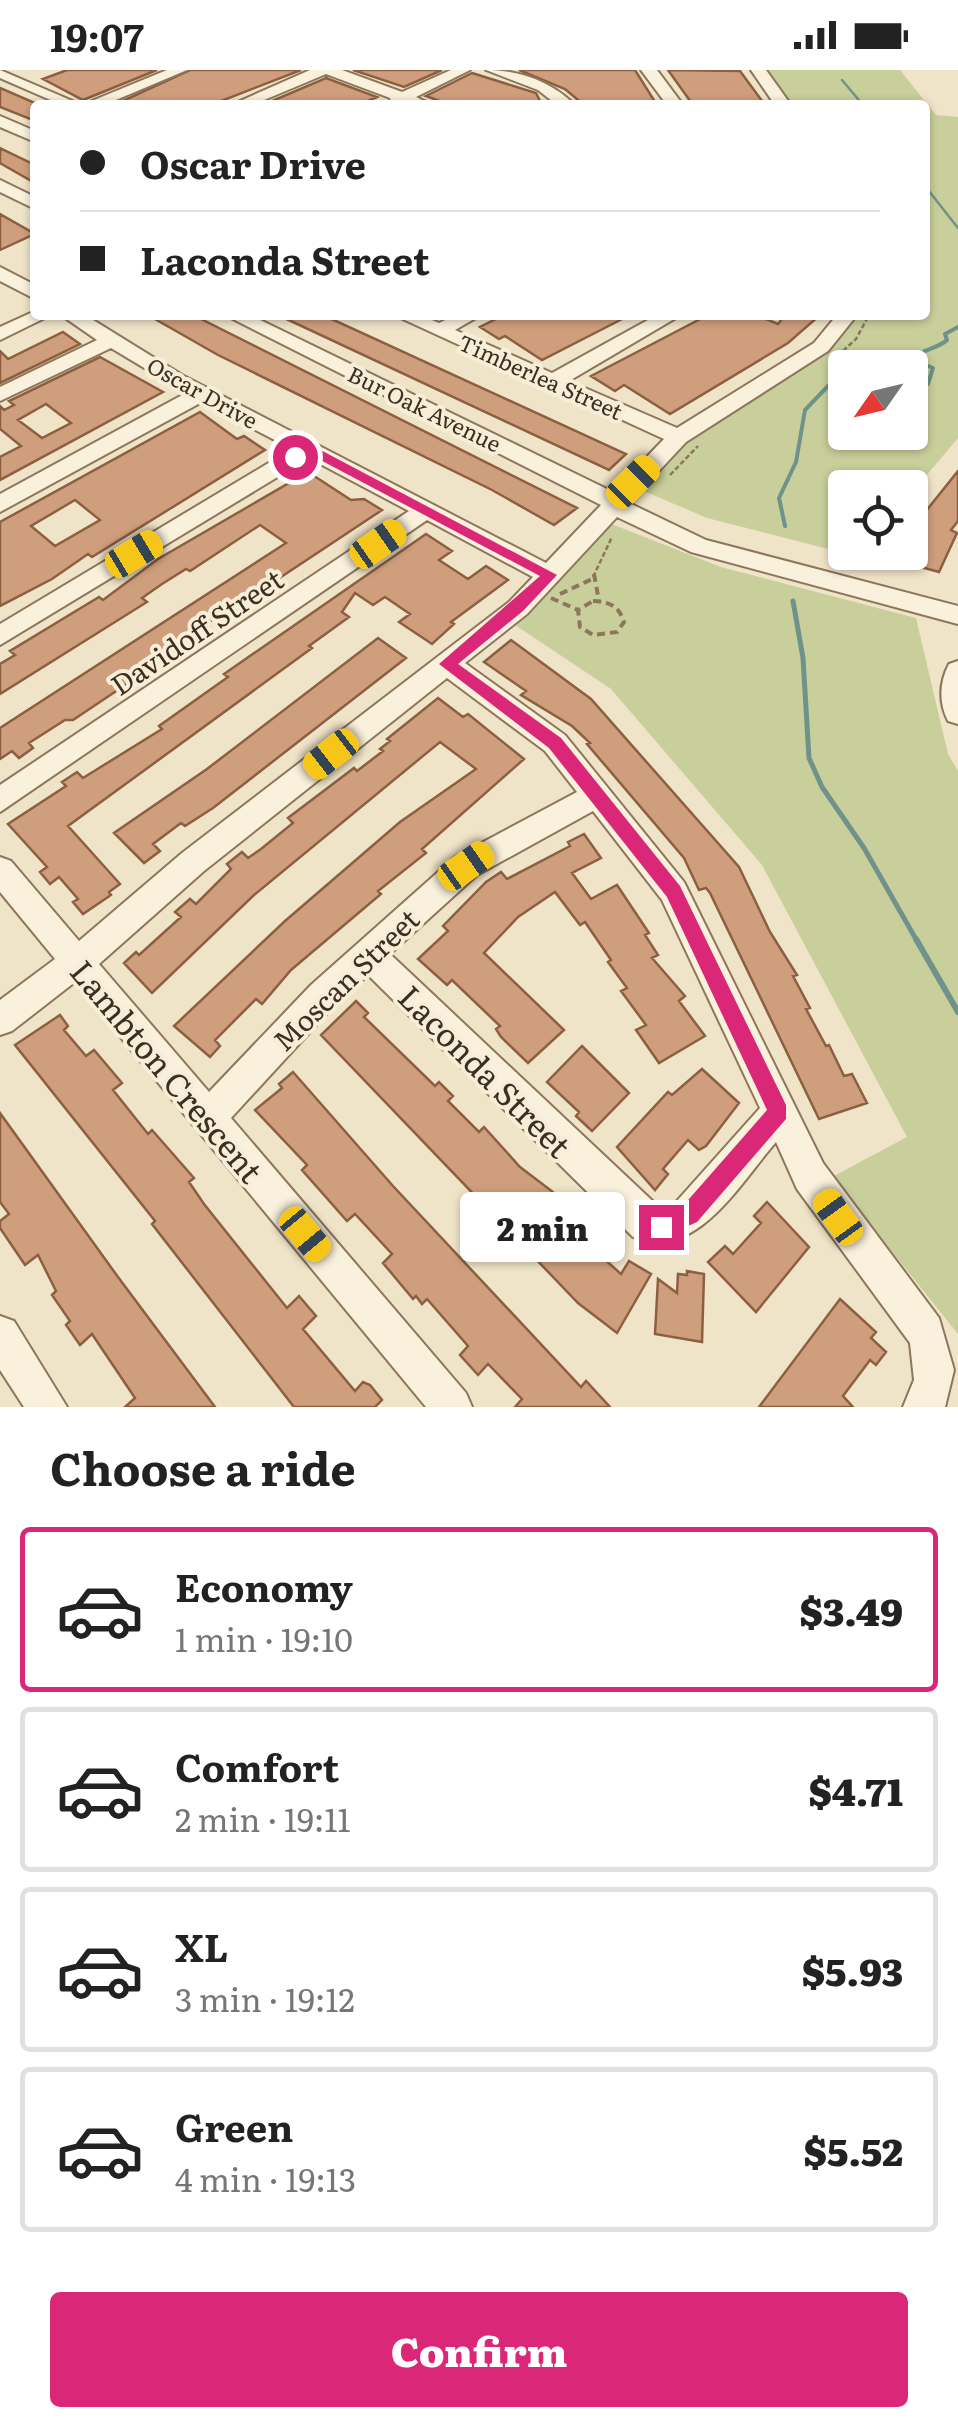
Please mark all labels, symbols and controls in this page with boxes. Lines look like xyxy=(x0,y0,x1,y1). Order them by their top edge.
text: 19:07 xyxy=(50,7,144,64)
text: Oscar Drive xyxy=(140,134,366,191)
text: Laconda Street xyxy=(140,230,430,287)
street label: Timberlea Street xyxy=(454,325,628,427)
street label: Oscar Drive xyxy=(142,348,264,436)
north arrow xyxy=(828,350,928,450)
map controls xyxy=(828,350,928,570)
street label: Bur Oak Avenue xyxy=(343,357,507,459)
route start xyxy=(273,435,318,480)
car xyxy=(601,450,665,514)
button: locate xyxy=(828,470,928,570)
car xyxy=(345,515,411,573)
car xyxy=(101,526,167,582)
street label: Davidoff Street xyxy=(101,557,291,704)
car xyxy=(298,724,364,784)
car xyxy=(433,837,499,895)
street label: Moscan Street xyxy=(262,898,428,1060)
street label: Lambton Crescent xyxy=(60,948,276,1192)
street label: Laconda Street xyxy=(389,973,583,1167)
car xyxy=(808,1184,868,1250)
callout: 2 min xyxy=(461,1192,626,1262)
car xyxy=(274,1201,336,1267)
text: 2 min xyxy=(497,1203,588,1251)
route end xyxy=(639,1205,684,1250)
text: Choose a ride xyxy=(50,1433,356,1500)
text: Economy xyxy=(175,1557,353,1614)
icon: car xyxy=(55,1565,145,1655)
text: $3.49 xyxy=(799,1581,903,1638)
text: 1 min · 19:10 xyxy=(175,1614,353,1662)
text: Comfort xyxy=(175,1737,339,1794)
icon: car xyxy=(55,1745,145,1835)
text: $4.71 xyxy=(808,1761,903,1818)
text: 2 min · 19:11 xyxy=(175,1794,350,1842)
text: XL xyxy=(175,1917,228,1974)
icon: car xyxy=(55,1925,145,2015)
text: $5.93 xyxy=(802,1941,903,1998)
text: 3 min · 19:12 xyxy=(175,1974,355,2022)
text: Green xyxy=(175,2097,293,2154)
icon: car xyxy=(55,2105,145,2195)
text: $5.52 xyxy=(804,2121,903,2178)
text: 4 min · 19:13 xyxy=(175,2154,356,2202)
button: Confirm xyxy=(50,2292,908,2407)

